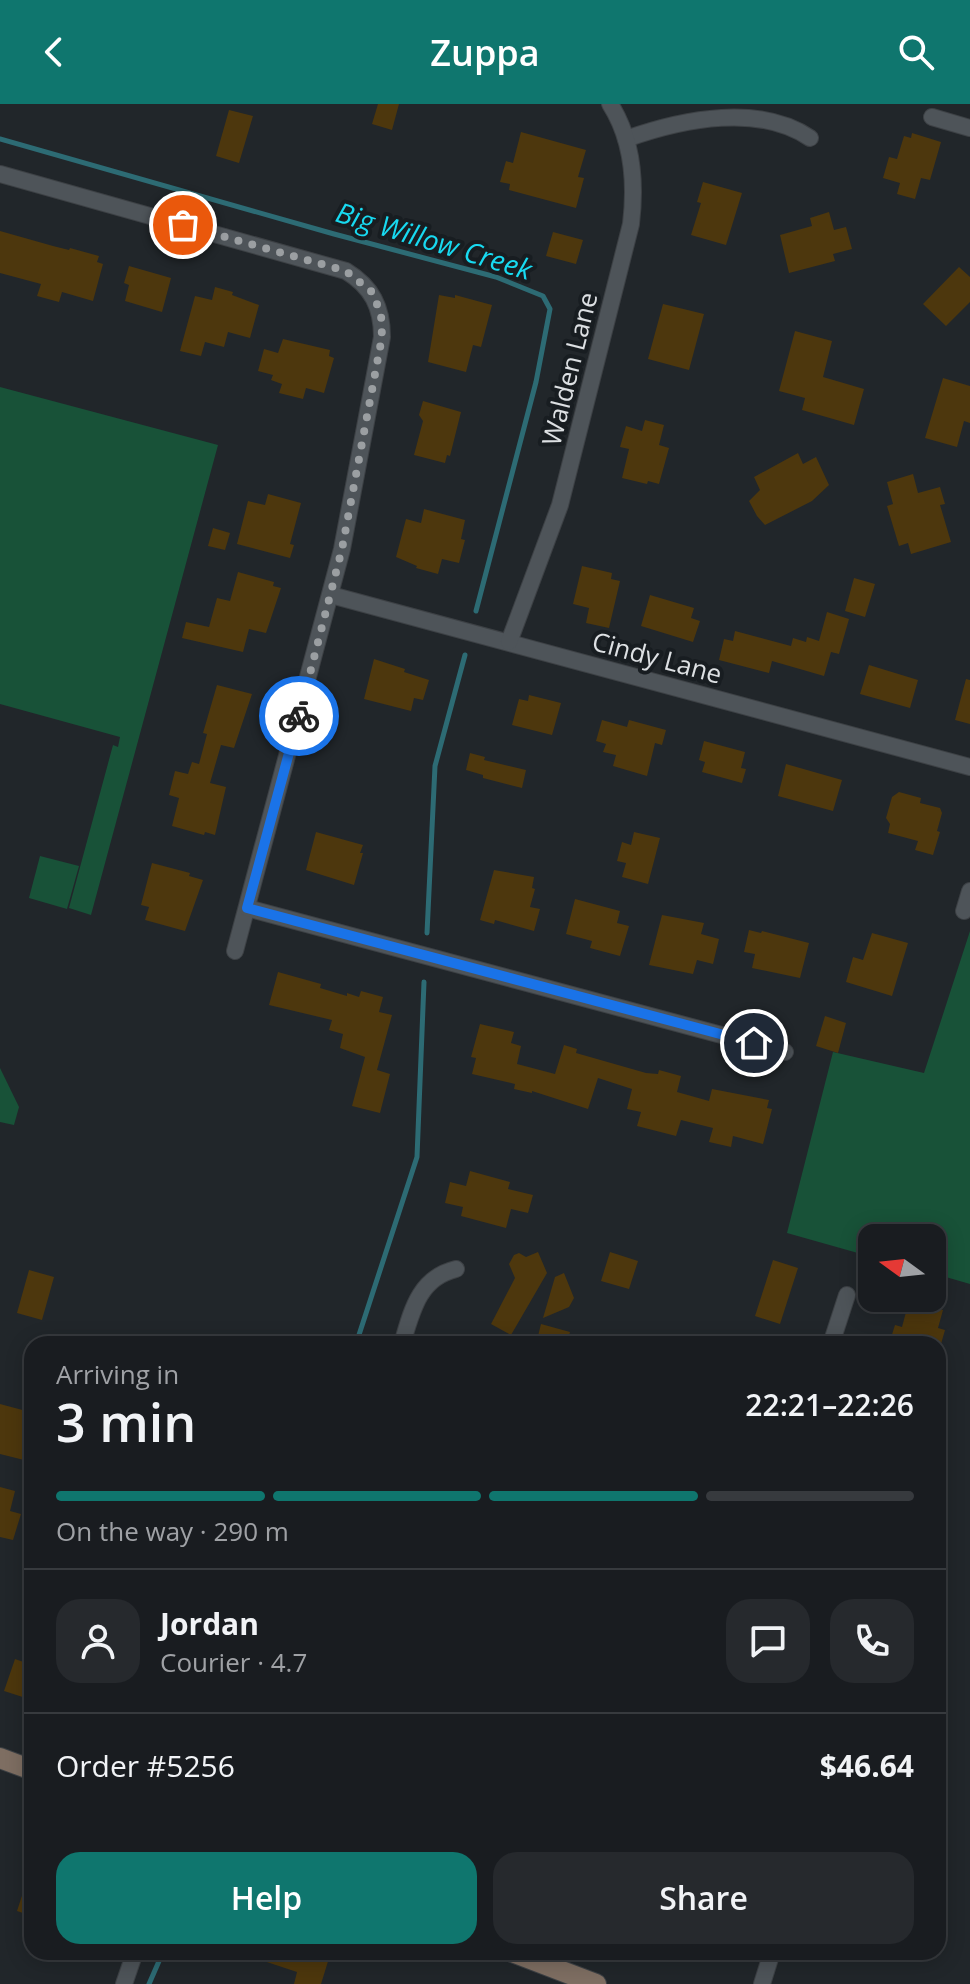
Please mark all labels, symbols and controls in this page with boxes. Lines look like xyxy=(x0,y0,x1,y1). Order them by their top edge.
text: Zuppa xyxy=(430,28,540,77)
icon: back xyxy=(32,30,76,74)
icon: search xyxy=(894,30,938,74)
pin xyxy=(149,191,217,259)
water label: Big Willow Creek xyxy=(332,192,538,288)
icon: bag xyxy=(161,203,205,247)
street label: Walden Lane xyxy=(533,288,605,449)
street label: Cindy Lane xyxy=(588,622,726,692)
courier xyxy=(259,676,339,756)
icon: bike xyxy=(277,694,321,738)
pin xyxy=(720,1009,788,1077)
icon: home xyxy=(732,1021,776,1065)
north arrow xyxy=(858,1224,946,1312)
map controls xyxy=(858,1224,946,1312)
text: Arriving in xyxy=(56,1356,179,1392)
text: 22:21–22:26 xyxy=(745,1384,914,1425)
text: 3 min xyxy=(56,1386,196,1457)
text: On the way · 290 m xyxy=(56,1513,289,1549)
button: person xyxy=(56,1599,140,1683)
button: chat xyxy=(726,1599,810,1683)
button: phone xyxy=(830,1599,914,1683)
text: Jordan xyxy=(160,1603,259,1644)
text: Courier · 4.7 xyxy=(160,1644,307,1680)
text: Order #5256 xyxy=(56,1745,235,1786)
text: $46.64 xyxy=(820,1745,914,1786)
button: Help xyxy=(56,1852,477,1944)
button: Share xyxy=(493,1852,914,1944)

